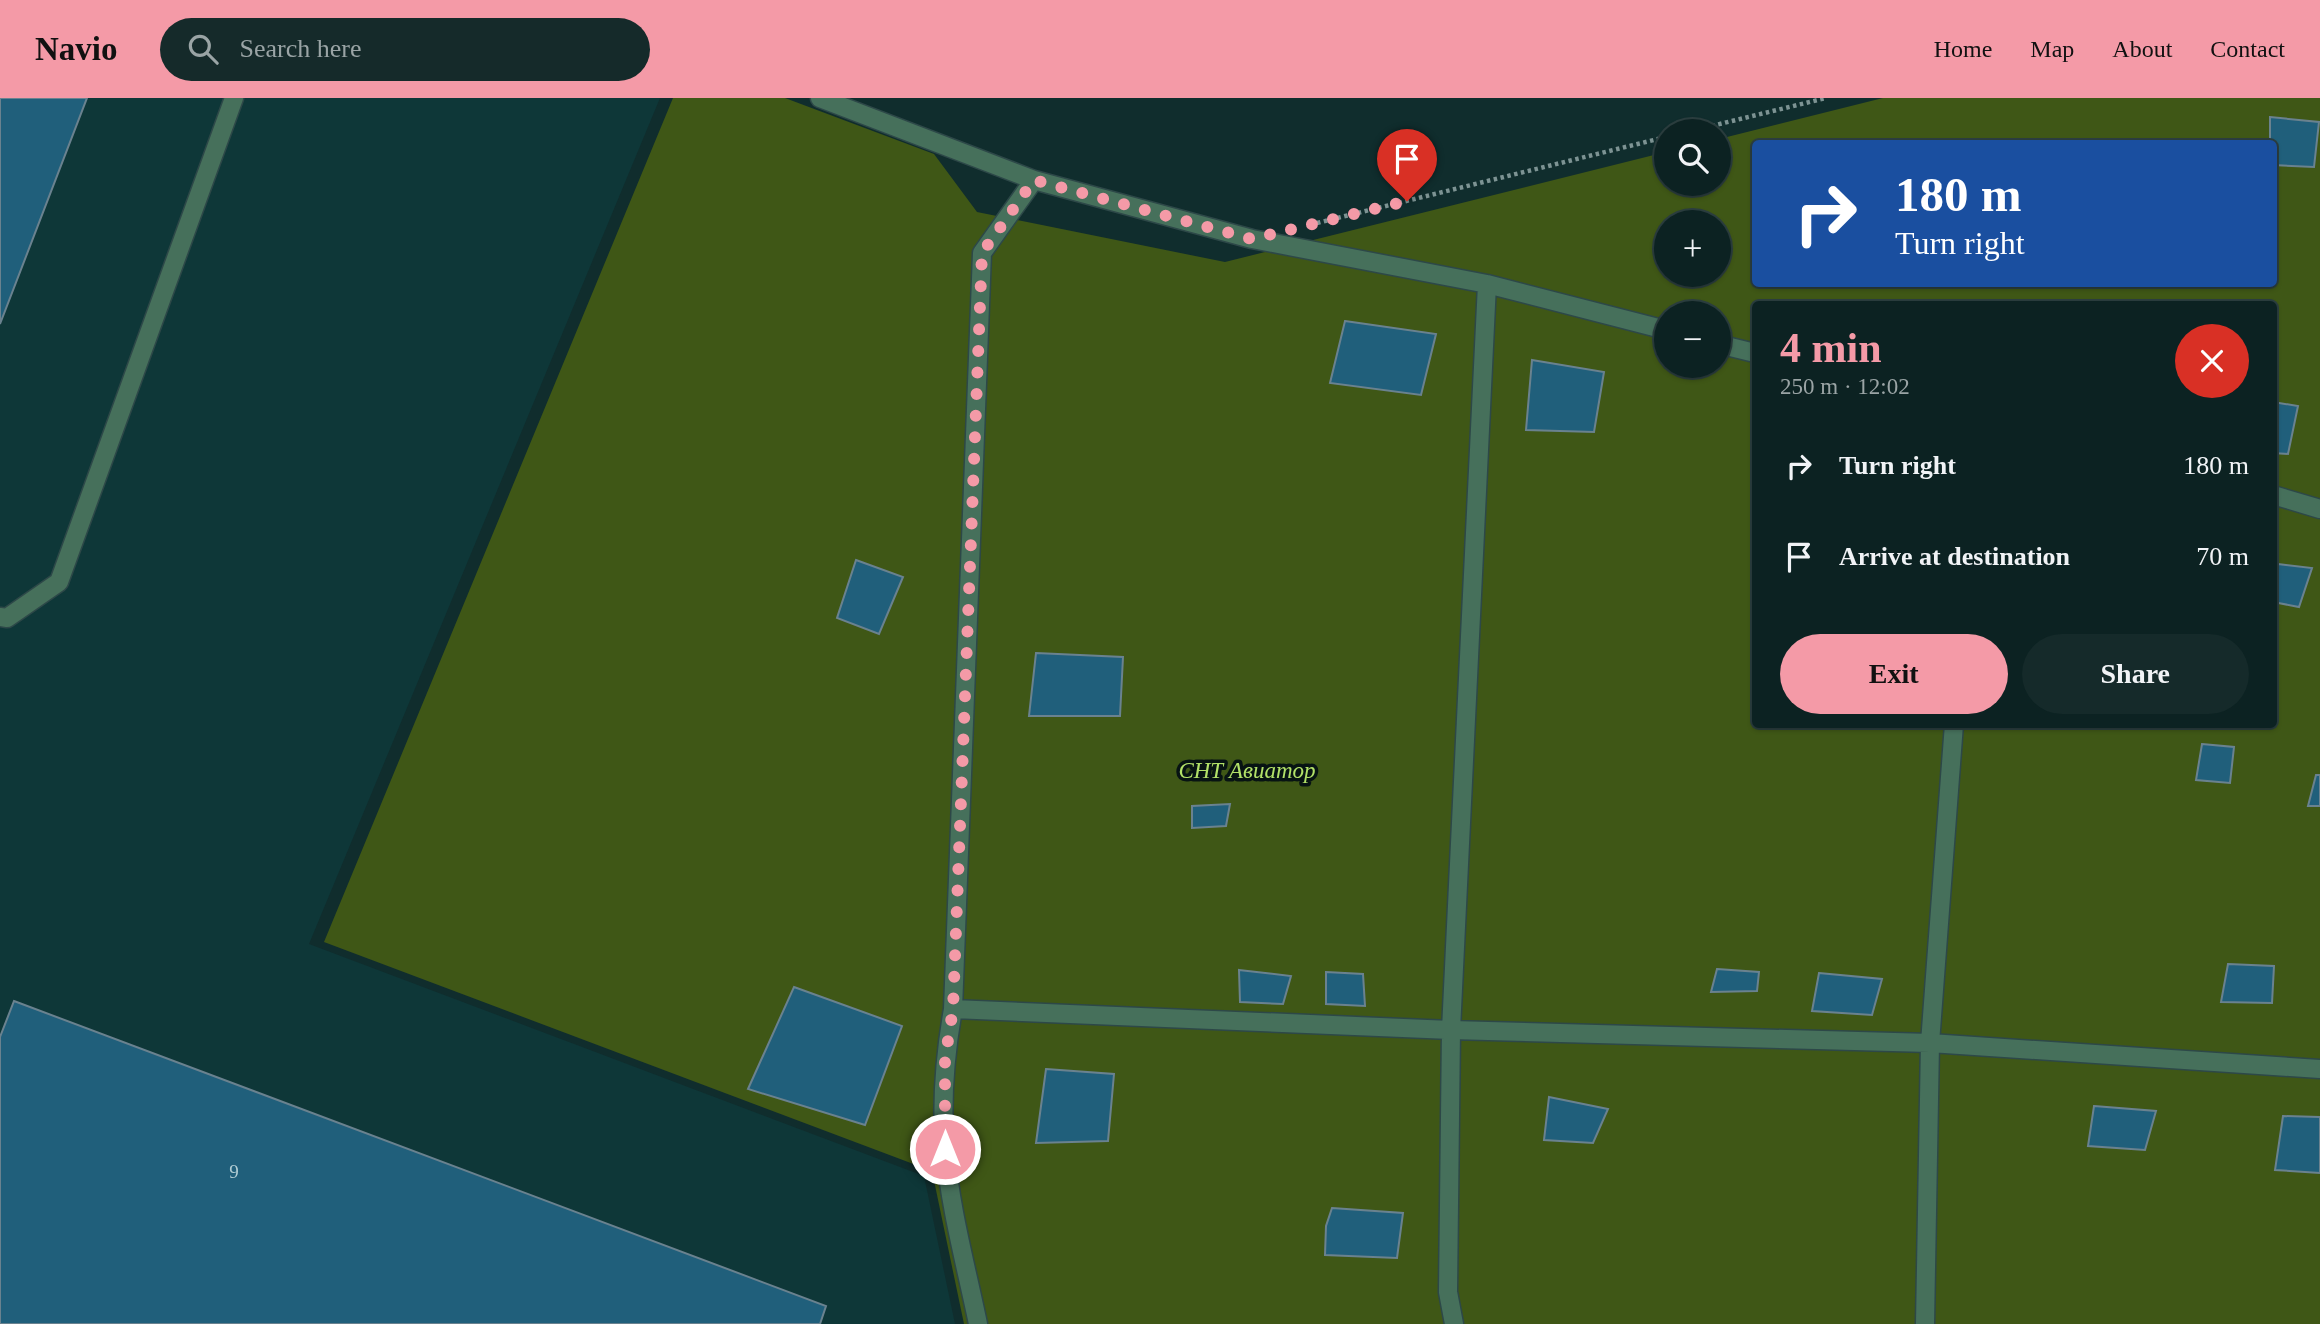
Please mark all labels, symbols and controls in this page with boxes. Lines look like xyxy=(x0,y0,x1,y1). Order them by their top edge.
search box xyxy=(160,18,650,81)
icon: search xyxy=(184,30,222,68)
text: Navio xyxy=(35,31,118,67)
text: Search here xyxy=(240,34,361,63)
text: Home xyxy=(1934,36,1992,62)
text: Map xyxy=(2030,36,2074,62)
text: About xyxy=(2112,36,2172,62)
text: Contact xyxy=(2210,36,2285,62)
map controls xyxy=(1654,119,1731,378)
button: search xyxy=(1654,119,1731,196)
pin xyxy=(1377,129,1437,201)
icon: arrive xyxy=(1388,140,1426,178)
text: 180 m xyxy=(1895,167,2022,222)
icon: right xyxy=(1780,168,1871,259)
button: + xyxy=(1654,210,1731,287)
text: Turn right xyxy=(1895,225,2025,261)
button: − xyxy=(1654,301,1731,378)
button: close xyxy=(2175,324,2249,398)
text: 4 min xyxy=(1780,325,1882,371)
text: 250 m · 12:02 xyxy=(1780,374,1910,399)
icon: right xyxy=(1780,447,1818,485)
text: Turn right xyxy=(1839,451,1956,480)
text: 180 m xyxy=(2183,451,2249,480)
icon: arrive xyxy=(1780,538,1818,576)
text: Arrive at destination xyxy=(1839,542,2070,571)
text: 70 m xyxy=(2196,542,2249,571)
button: Exit xyxy=(1780,634,2008,714)
button: Share xyxy=(2022,634,2249,714)
park label: СНТ Авиатор xyxy=(1178,758,1316,783)
position arrow xyxy=(908,1112,982,1186)
house number: 9 xyxy=(229,1161,239,1182)

